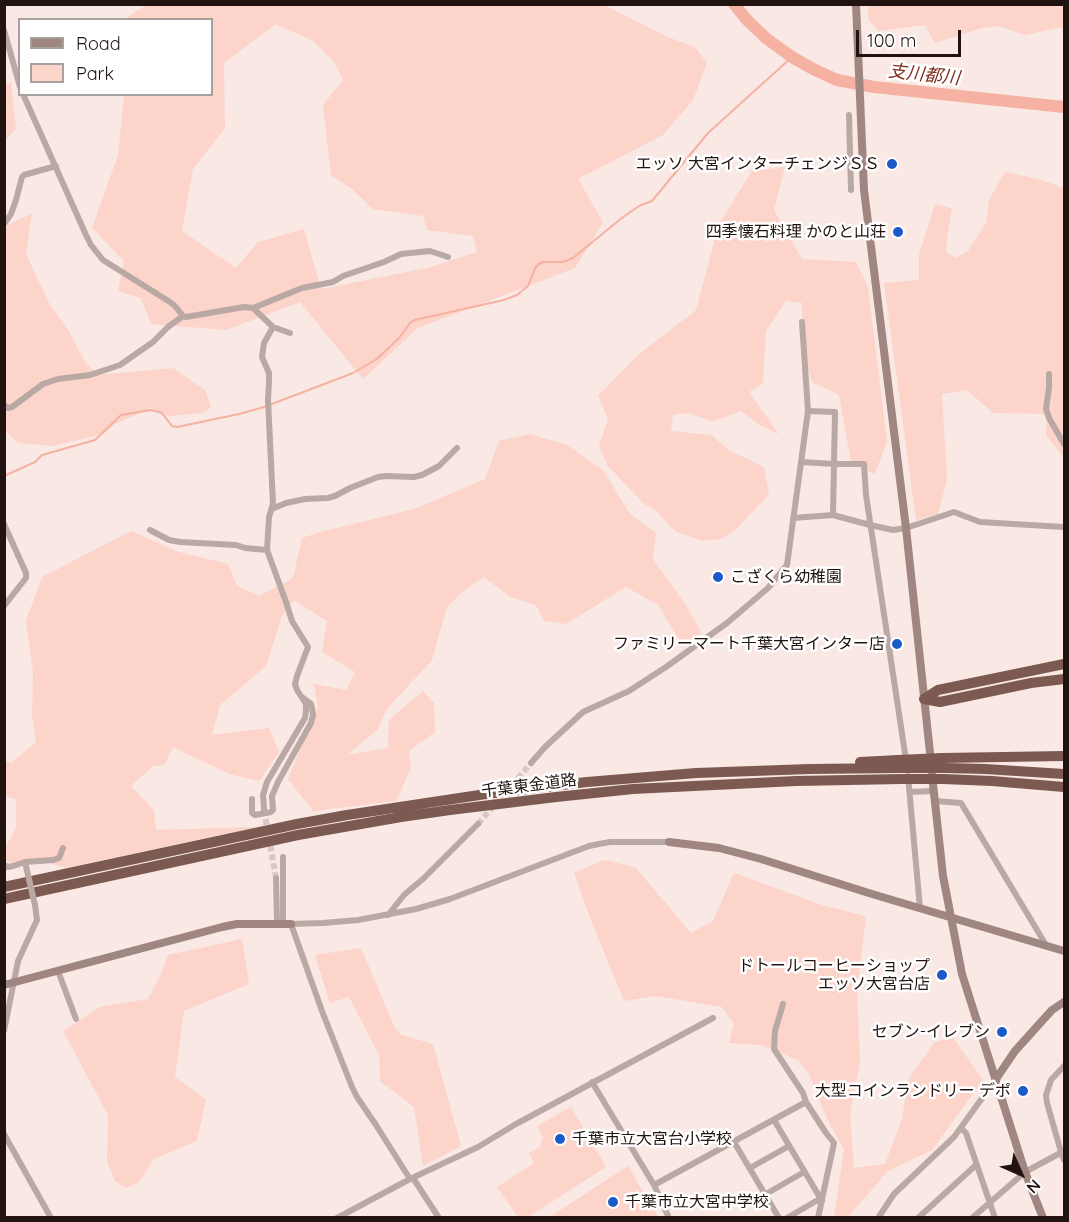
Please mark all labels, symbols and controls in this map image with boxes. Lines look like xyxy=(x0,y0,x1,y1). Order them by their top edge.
legend xyxy=(18,18,213,96)
scale bar xyxy=(859,18,964,56)
text: 100 m xyxy=(867,29,916,52)
text: Road xyxy=(76,32,121,55)
water label: 支川都川 xyxy=(887,60,961,90)
text: Park xyxy=(76,62,114,85)
place label: エッソ 大宮インターチェンジＳＳ xyxy=(636,154,880,174)
marker: エッソ 大宮インターチェンジＳＳ xyxy=(885,157,899,171)
place label: 四季懐石料理 かのと山荘 xyxy=(706,222,886,242)
marker: 四季懐石料理 かのと山荘 xyxy=(891,225,905,239)
place label: こざくら幼稚園 xyxy=(730,567,842,587)
marker: こざくら幼稚園 xyxy=(711,570,725,584)
place label: ファミリーマート千葉大宮インター店 xyxy=(613,634,885,654)
marker: ファミリーマート千葉大宮インター店 xyxy=(890,637,904,651)
street label: 千葉東金道路 xyxy=(480,771,578,801)
place label: ドトールコーヒーショップ エッソ大宮台店 xyxy=(738,956,930,994)
marker: ドトールコーヒーショップ エッソ大宮台店 xyxy=(935,968,949,982)
place label: セブン-イレブン xyxy=(872,1022,990,1042)
marker: セブン-イレブン xyxy=(995,1025,1009,1039)
place label: 大型コインランドリー デポ xyxy=(815,1081,1011,1101)
marker: 大型コインランドリー デポ xyxy=(1016,1084,1030,1098)
place label: 千葉市立大宮台小学校 xyxy=(572,1129,732,1149)
marker: 千葉市立大宮台小学校 xyxy=(553,1132,567,1146)
north arrow xyxy=(991,1144,1051,1204)
text: N xyxy=(1023,1175,1045,1198)
place label: 千葉市立大宮中学校 xyxy=(625,1192,769,1212)
marker: 千葉市立大宮中学校 xyxy=(606,1195,620,1209)

